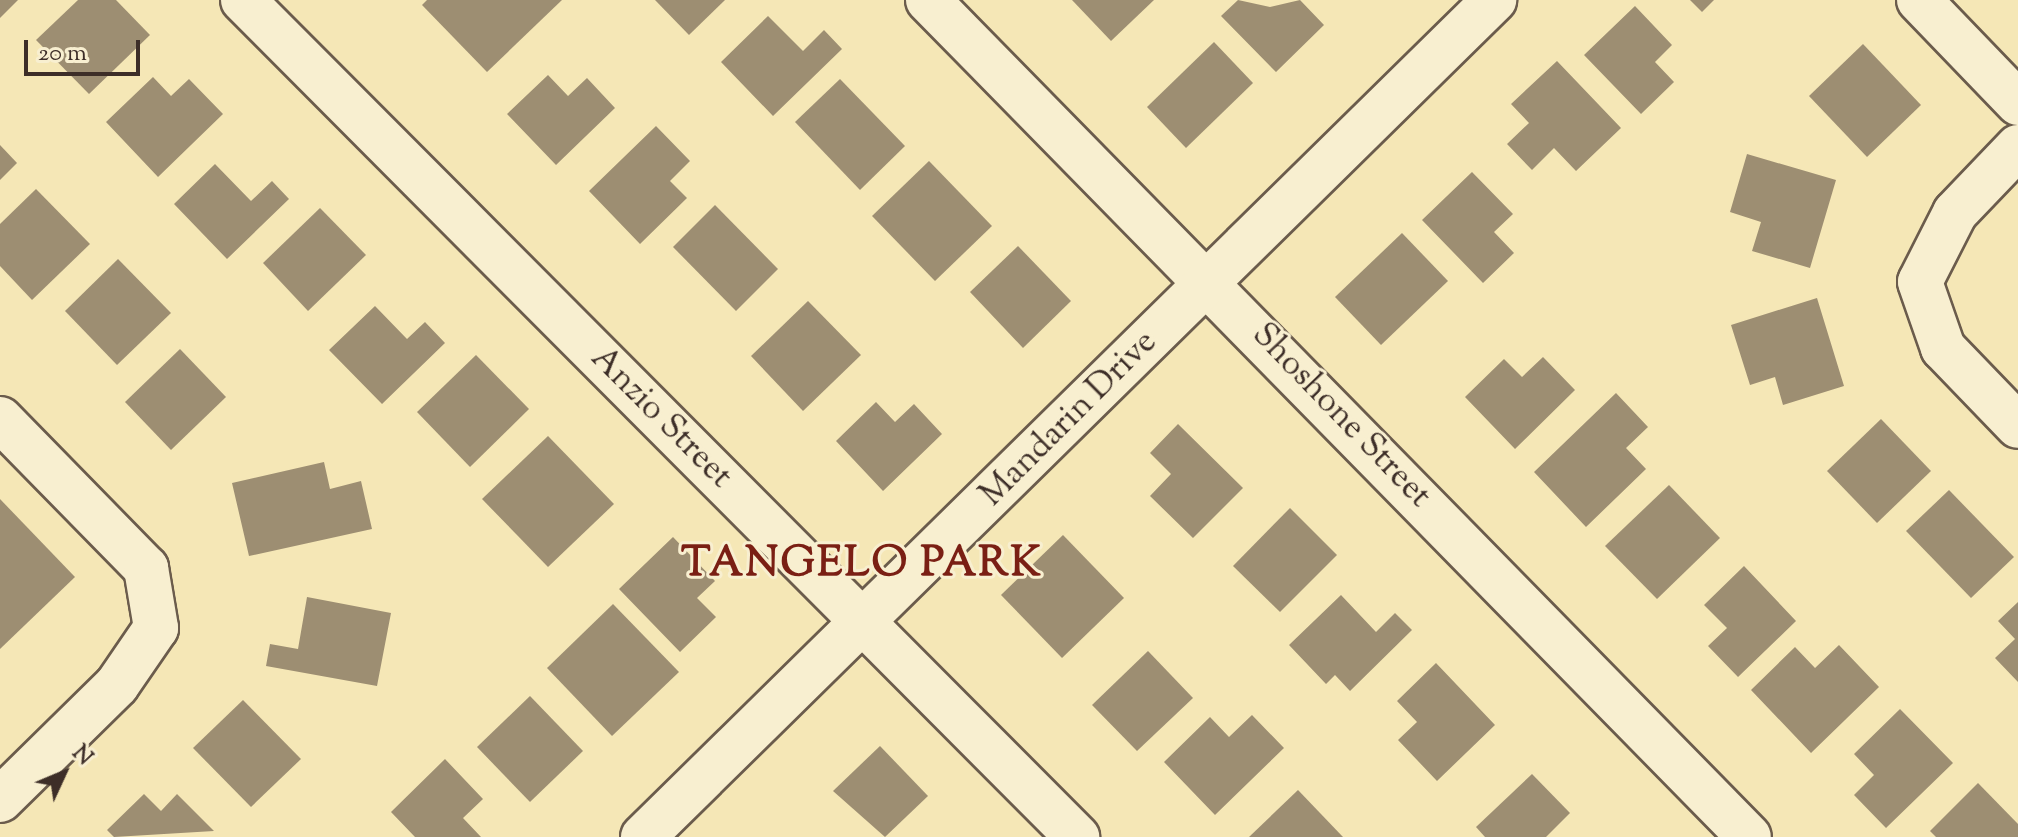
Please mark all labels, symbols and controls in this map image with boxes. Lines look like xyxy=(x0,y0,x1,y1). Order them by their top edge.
scale bar xyxy=(28,24,144,74)
text: 20 m xyxy=(38,37,87,71)
street label: Shoshone Street xyxy=(1243,315,1439,517)
street label: Mandarin Drive xyxy=(972,322,1166,516)
street label: Anzio Street xyxy=(582,339,740,497)
district label: TANGELO PARK xyxy=(681,540,1043,590)
north arrow xyxy=(24,733,104,813)
text: N xyxy=(64,739,99,774)

